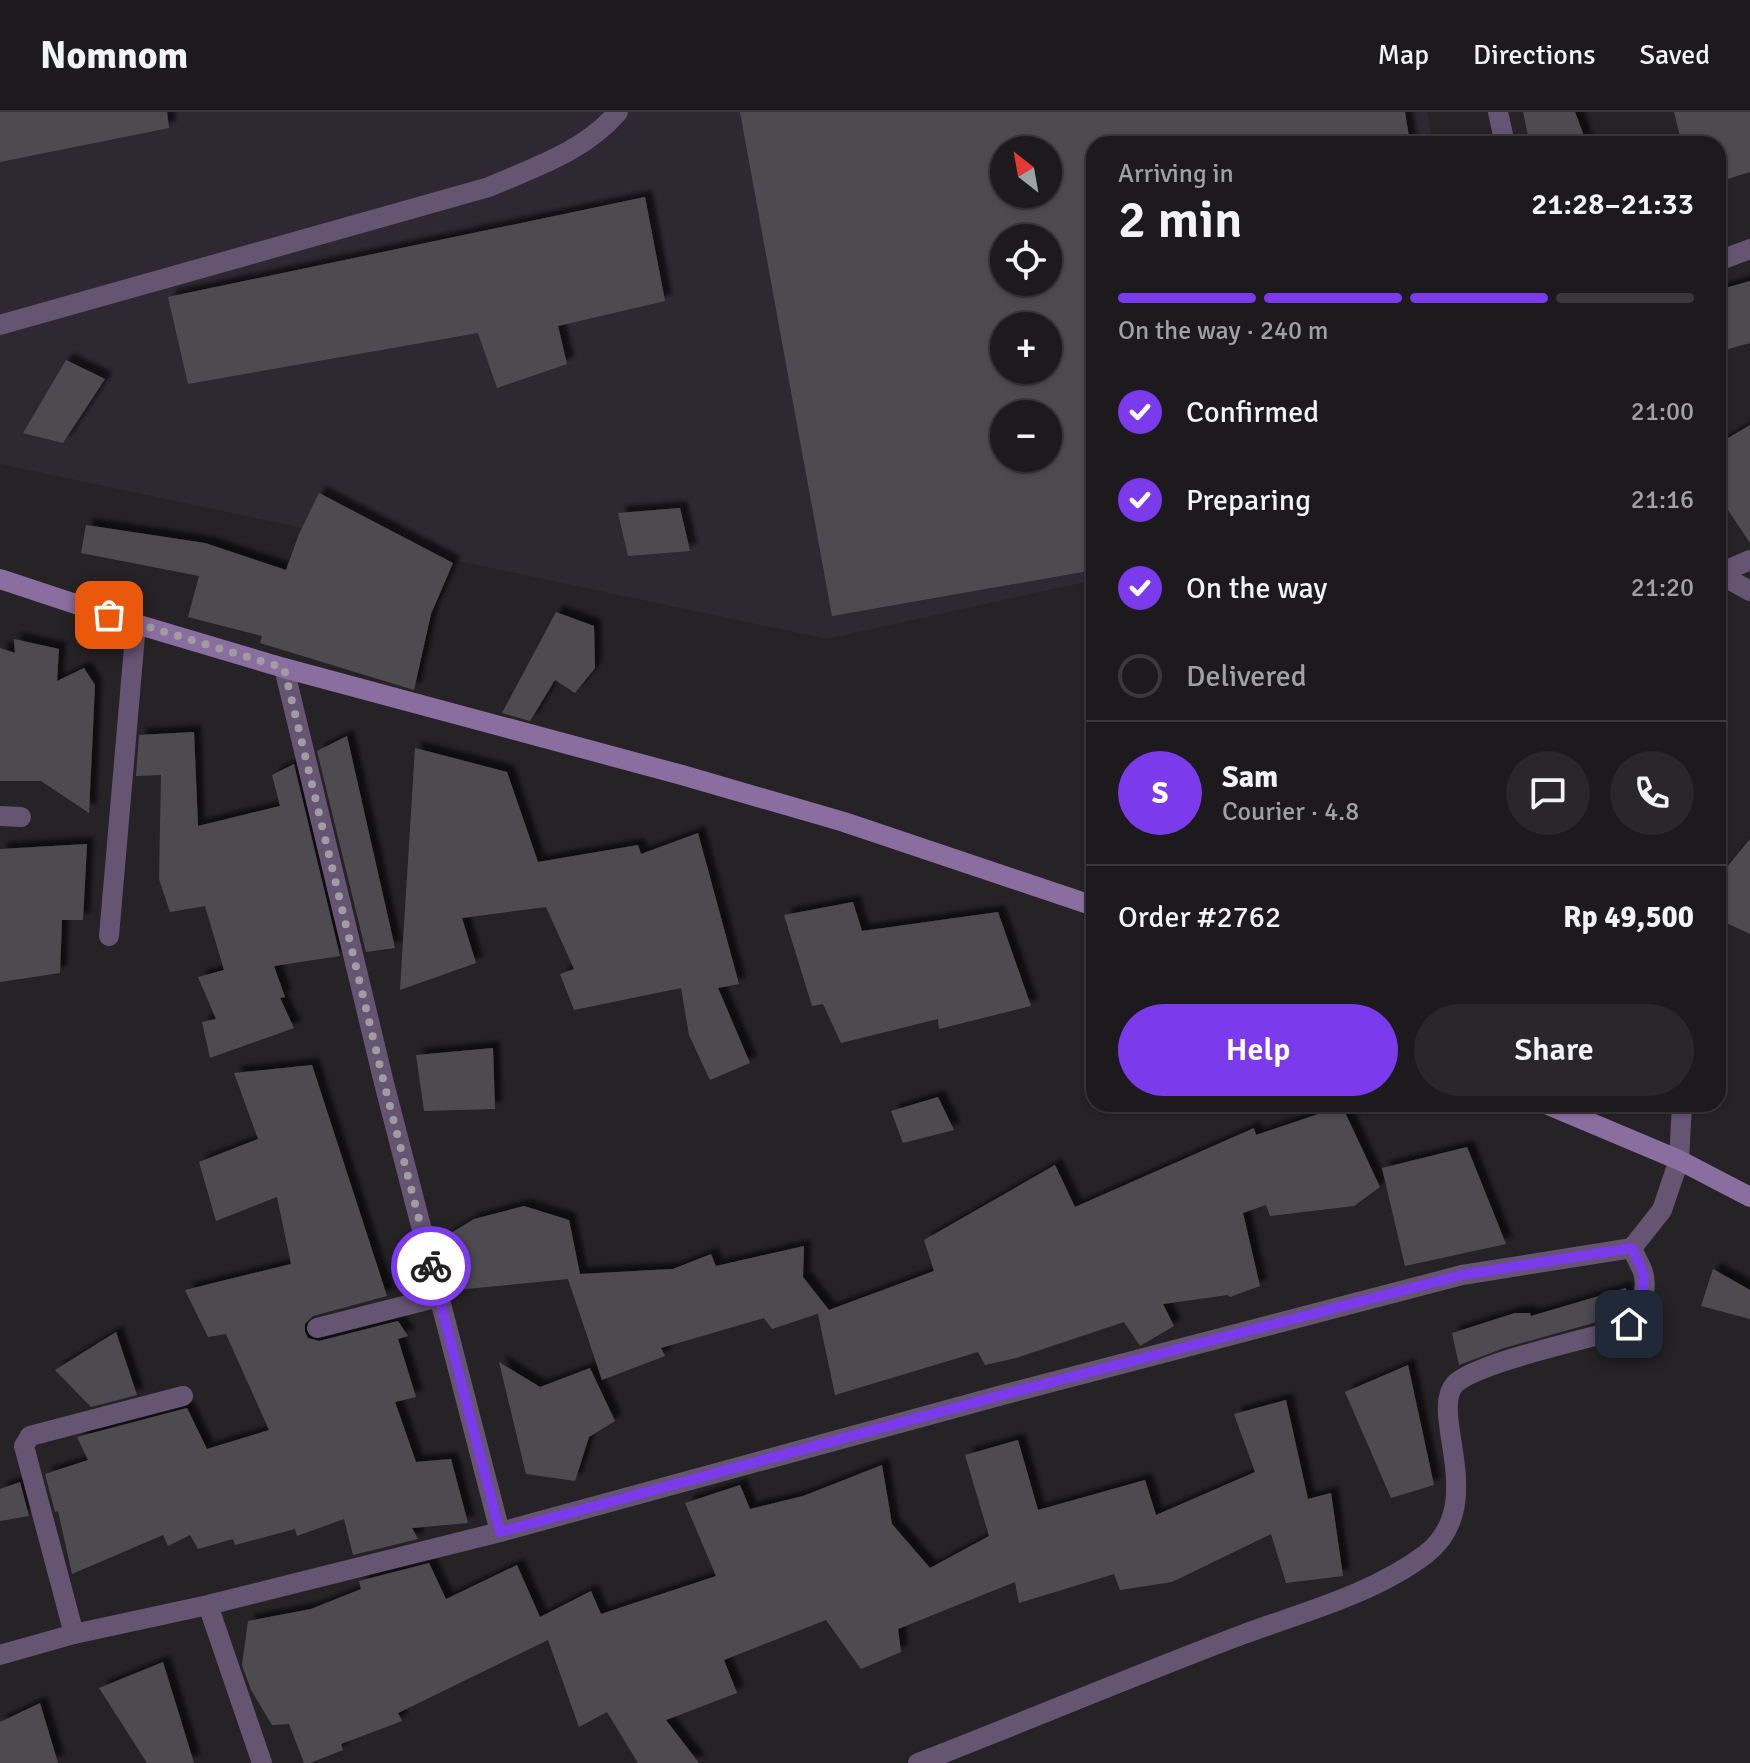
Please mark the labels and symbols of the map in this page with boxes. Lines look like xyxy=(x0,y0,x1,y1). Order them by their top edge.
north arrow xyxy=(990,136,1062,208)
pin xyxy=(75,581,143,649)
courier xyxy=(391,1226,471,1306)
pin xyxy=(1595,1290,1663,1358)

